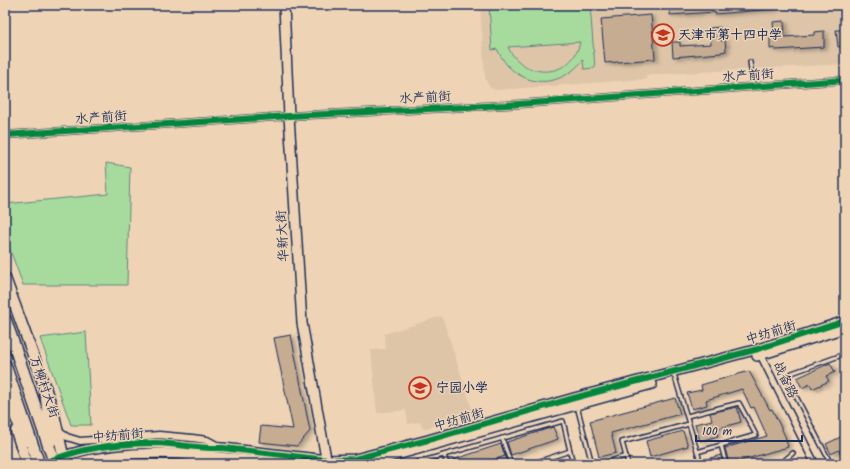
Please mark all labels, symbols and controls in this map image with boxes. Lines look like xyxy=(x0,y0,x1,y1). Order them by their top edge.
school or university icon: 天津市第十四中学 xyxy=(650,22,676,48)
place label: 天津市第十四中学 xyxy=(678,25,782,46)
street label: 水产前街 xyxy=(721,64,775,88)
street label: 水产前街 xyxy=(398,86,452,110)
street label: 水产前街 xyxy=(74,106,128,130)
street label: 华新大街 xyxy=(271,209,295,263)
street label: 中纺前街 xyxy=(743,315,799,351)
street label: 万柳村大街 xyxy=(23,353,65,421)
street label: 战备路 xyxy=(767,358,803,402)
school or university icon: 宁园小学 xyxy=(407,375,433,401)
place label: 宁园小学 xyxy=(436,378,488,399)
street label: 中纺前街 xyxy=(431,403,487,437)
scale bar xyxy=(696,417,802,443)
text: 100 m xyxy=(702,422,733,441)
street label: 中纺前街 xyxy=(91,423,145,449)

